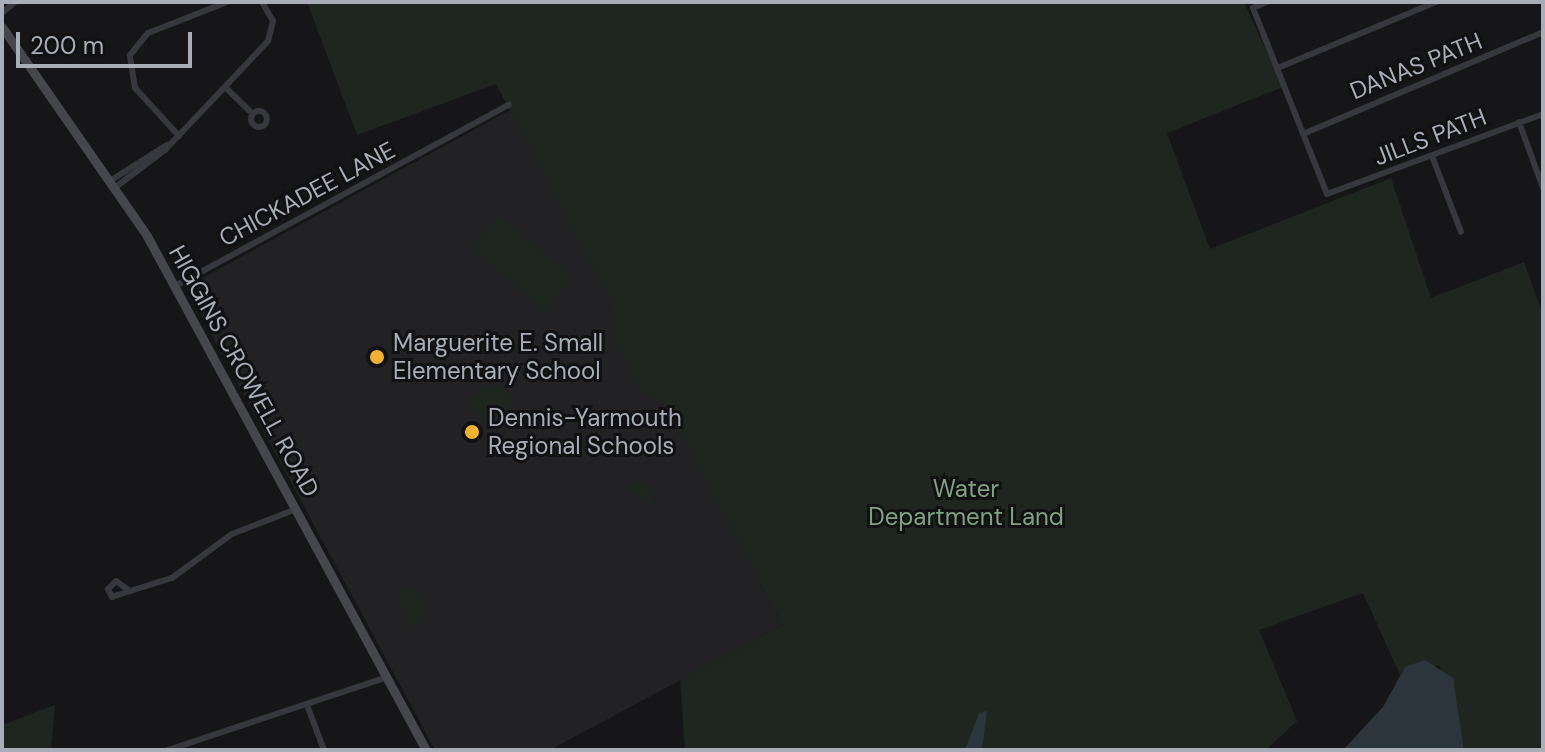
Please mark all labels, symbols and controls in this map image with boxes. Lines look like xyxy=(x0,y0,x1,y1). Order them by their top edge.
scale bar xyxy=(20,16,196,66)
street label: DANAS PATH xyxy=(1346,26,1486,106)
text: 200 m xyxy=(30,30,104,61)
street label: JILLS PATH xyxy=(1370,102,1490,172)
street label: CHICKADEE LANE xyxy=(214,135,400,253)
street label: HIGGINS CROWELL ROAD xyxy=(163,240,325,502)
place label: Marguerite E. Small Elementary School xyxy=(393,329,603,385)
marker: Marguerite E. Small Elementary School xyxy=(368,348,386,366)
place label: Dennis-Yarmouth Regional Schools xyxy=(488,404,682,460)
marker: Dennis-Yarmouth Regional Schools xyxy=(463,423,481,441)
park label: Water Department Land xyxy=(868,475,1064,531)

